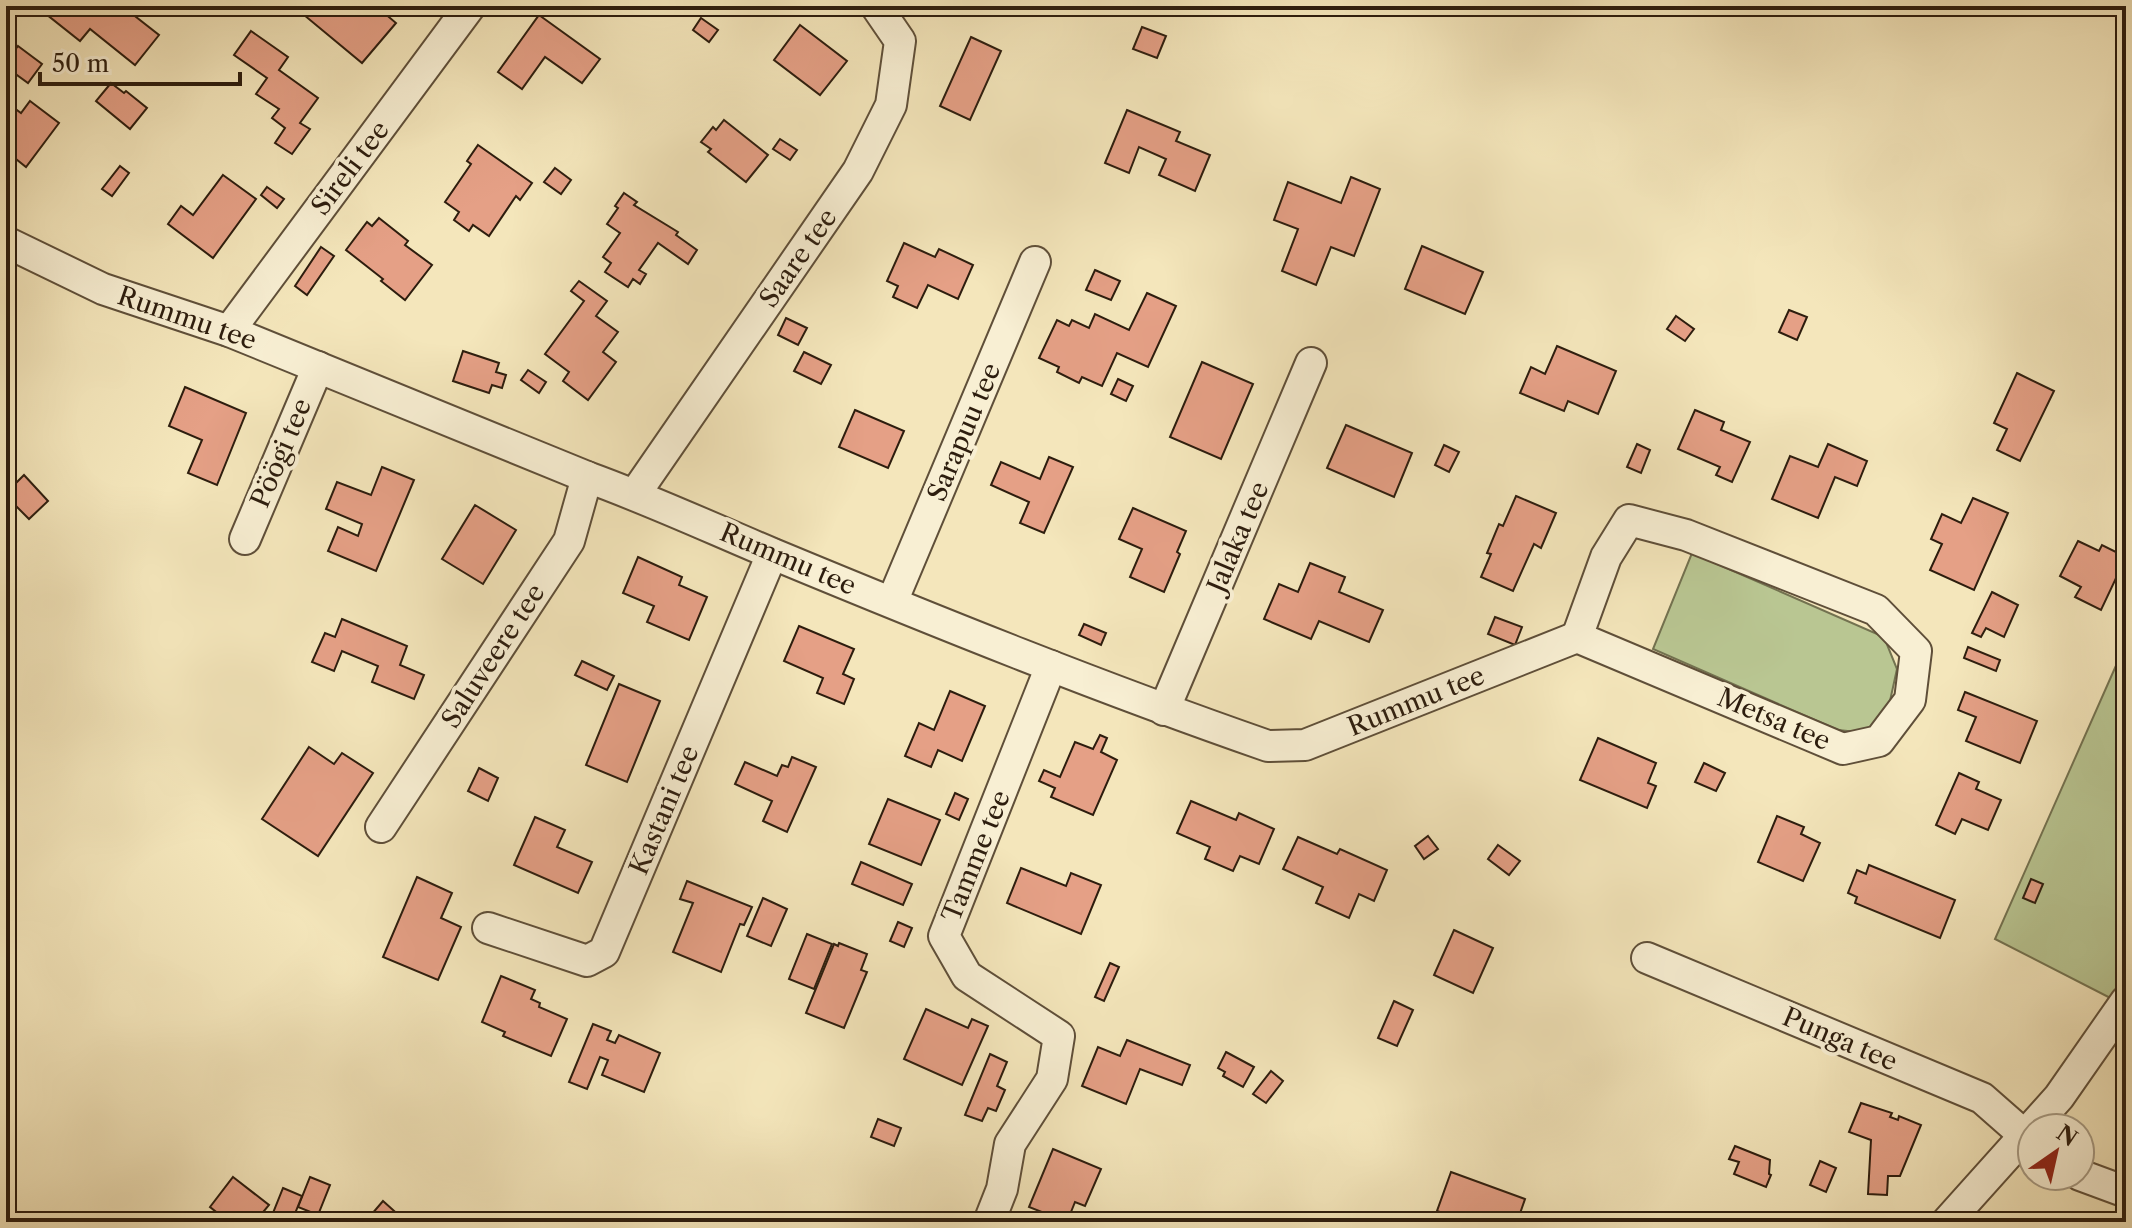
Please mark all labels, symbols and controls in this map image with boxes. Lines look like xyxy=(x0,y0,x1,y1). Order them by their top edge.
scale bar xyxy=(40,36,240,86)
text: 50 m xyxy=(52,49,109,78)
street label: Sireli tee xyxy=(304,115,396,221)
street label: Saare tee xyxy=(752,202,844,314)
street label: Rummu tee xyxy=(113,279,261,357)
street label: Sarapuu tee xyxy=(921,358,1007,506)
street label: Pöögi tee xyxy=(244,394,318,512)
street label: Jalaka tee xyxy=(1199,477,1276,601)
street label: Rummu tee xyxy=(715,516,861,602)
street label: Saluveere tee xyxy=(435,578,551,734)
street label: Rummu tee xyxy=(1343,659,1489,743)
street label: Metsa tee xyxy=(1713,681,1835,757)
street label: Kastani tee xyxy=(622,740,706,880)
street label: Tamme tee xyxy=(935,786,1017,926)
street label: Punga tee xyxy=(1778,1000,1902,1078)
north arrow xyxy=(2016,1112,2096,1192)
text: N xyxy=(2051,1119,2082,1152)

